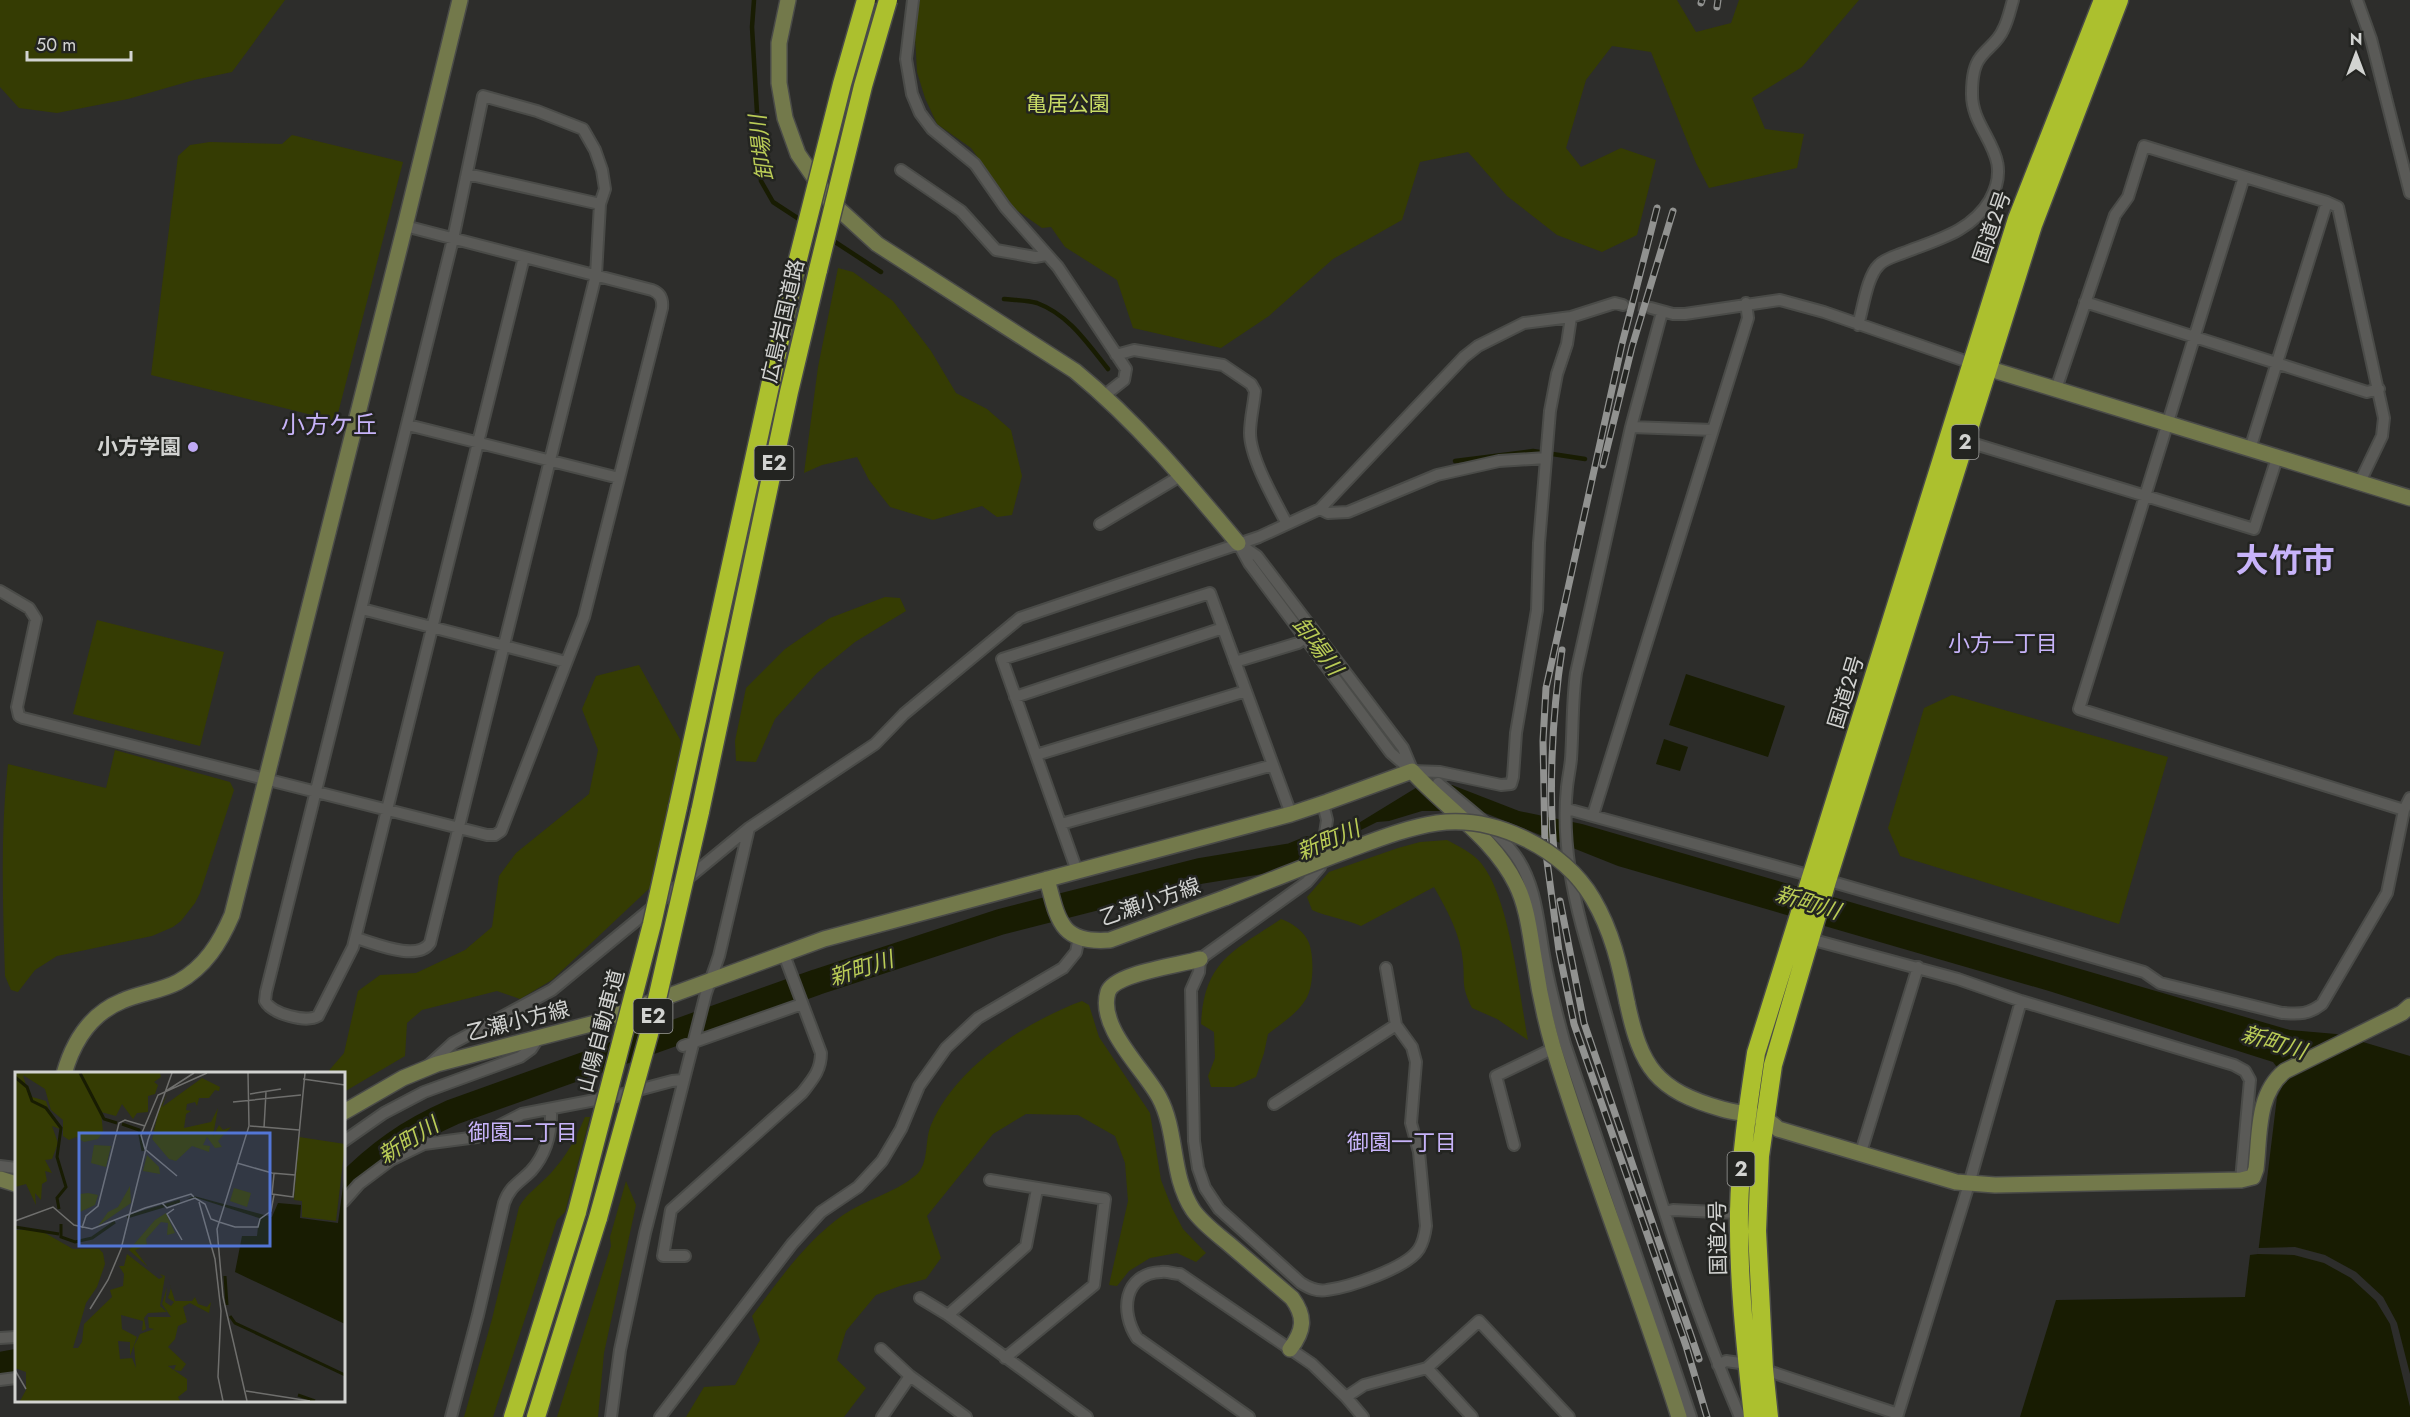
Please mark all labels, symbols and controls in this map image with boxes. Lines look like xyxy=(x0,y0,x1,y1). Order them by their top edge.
scale bar xyxy=(27,24,130,62)
north arrow xyxy=(2326,24,2386,84)
text: N xyxy=(2350,28,2362,51)
text: 50 m xyxy=(36,32,76,58)
park label: 亀居公園 xyxy=(1026,89,1110,119)
water label: 卸場川 xyxy=(741,111,781,183)
street label: 国道2号 xyxy=(1966,187,2018,267)
street label: 広島岩国道路 xyxy=(754,256,812,386)
district label: 小方ケ丘 xyxy=(281,407,377,442)
road number: 2 xyxy=(1952,425,1978,459)
place label: 小方学園 xyxy=(97,432,181,462)
marker: 小方学園 xyxy=(186,440,200,454)
road number: E2 xyxy=(754,446,794,480)
district label: 大竹市 xyxy=(2236,537,2335,584)
water label: 卸場川 xyxy=(1285,610,1352,684)
district label: 小方一丁目 xyxy=(1948,627,2058,659)
street label: 国道2号 xyxy=(1821,652,1871,732)
water label: 新町川 xyxy=(1291,812,1366,868)
street label: 乙瀬小方線 xyxy=(1095,871,1205,933)
water label: 新町川 xyxy=(1772,877,1846,928)
water label: 新町川 xyxy=(825,942,899,993)
street label: 山陽自動車道 xyxy=(570,966,632,1096)
street label: 乙瀬小方線 xyxy=(463,994,573,1048)
road number: E2 xyxy=(634,999,672,1033)
water label: 新町川 xyxy=(2238,1017,2312,1068)
inset map xyxy=(15,1072,345,1402)
water label: 新町川 xyxy=(372,1108,446,1171)
district label: 御園二丁目 xyxy=(468,1116,578,1148)
district label: 御園一丁目 xyxy=(1347,1126,1457,1158)
road number: 2 xyxy=(1728,1152,1754,1186)
street label: 国道2号 xyxy=(1702,1200,1734,1276)

